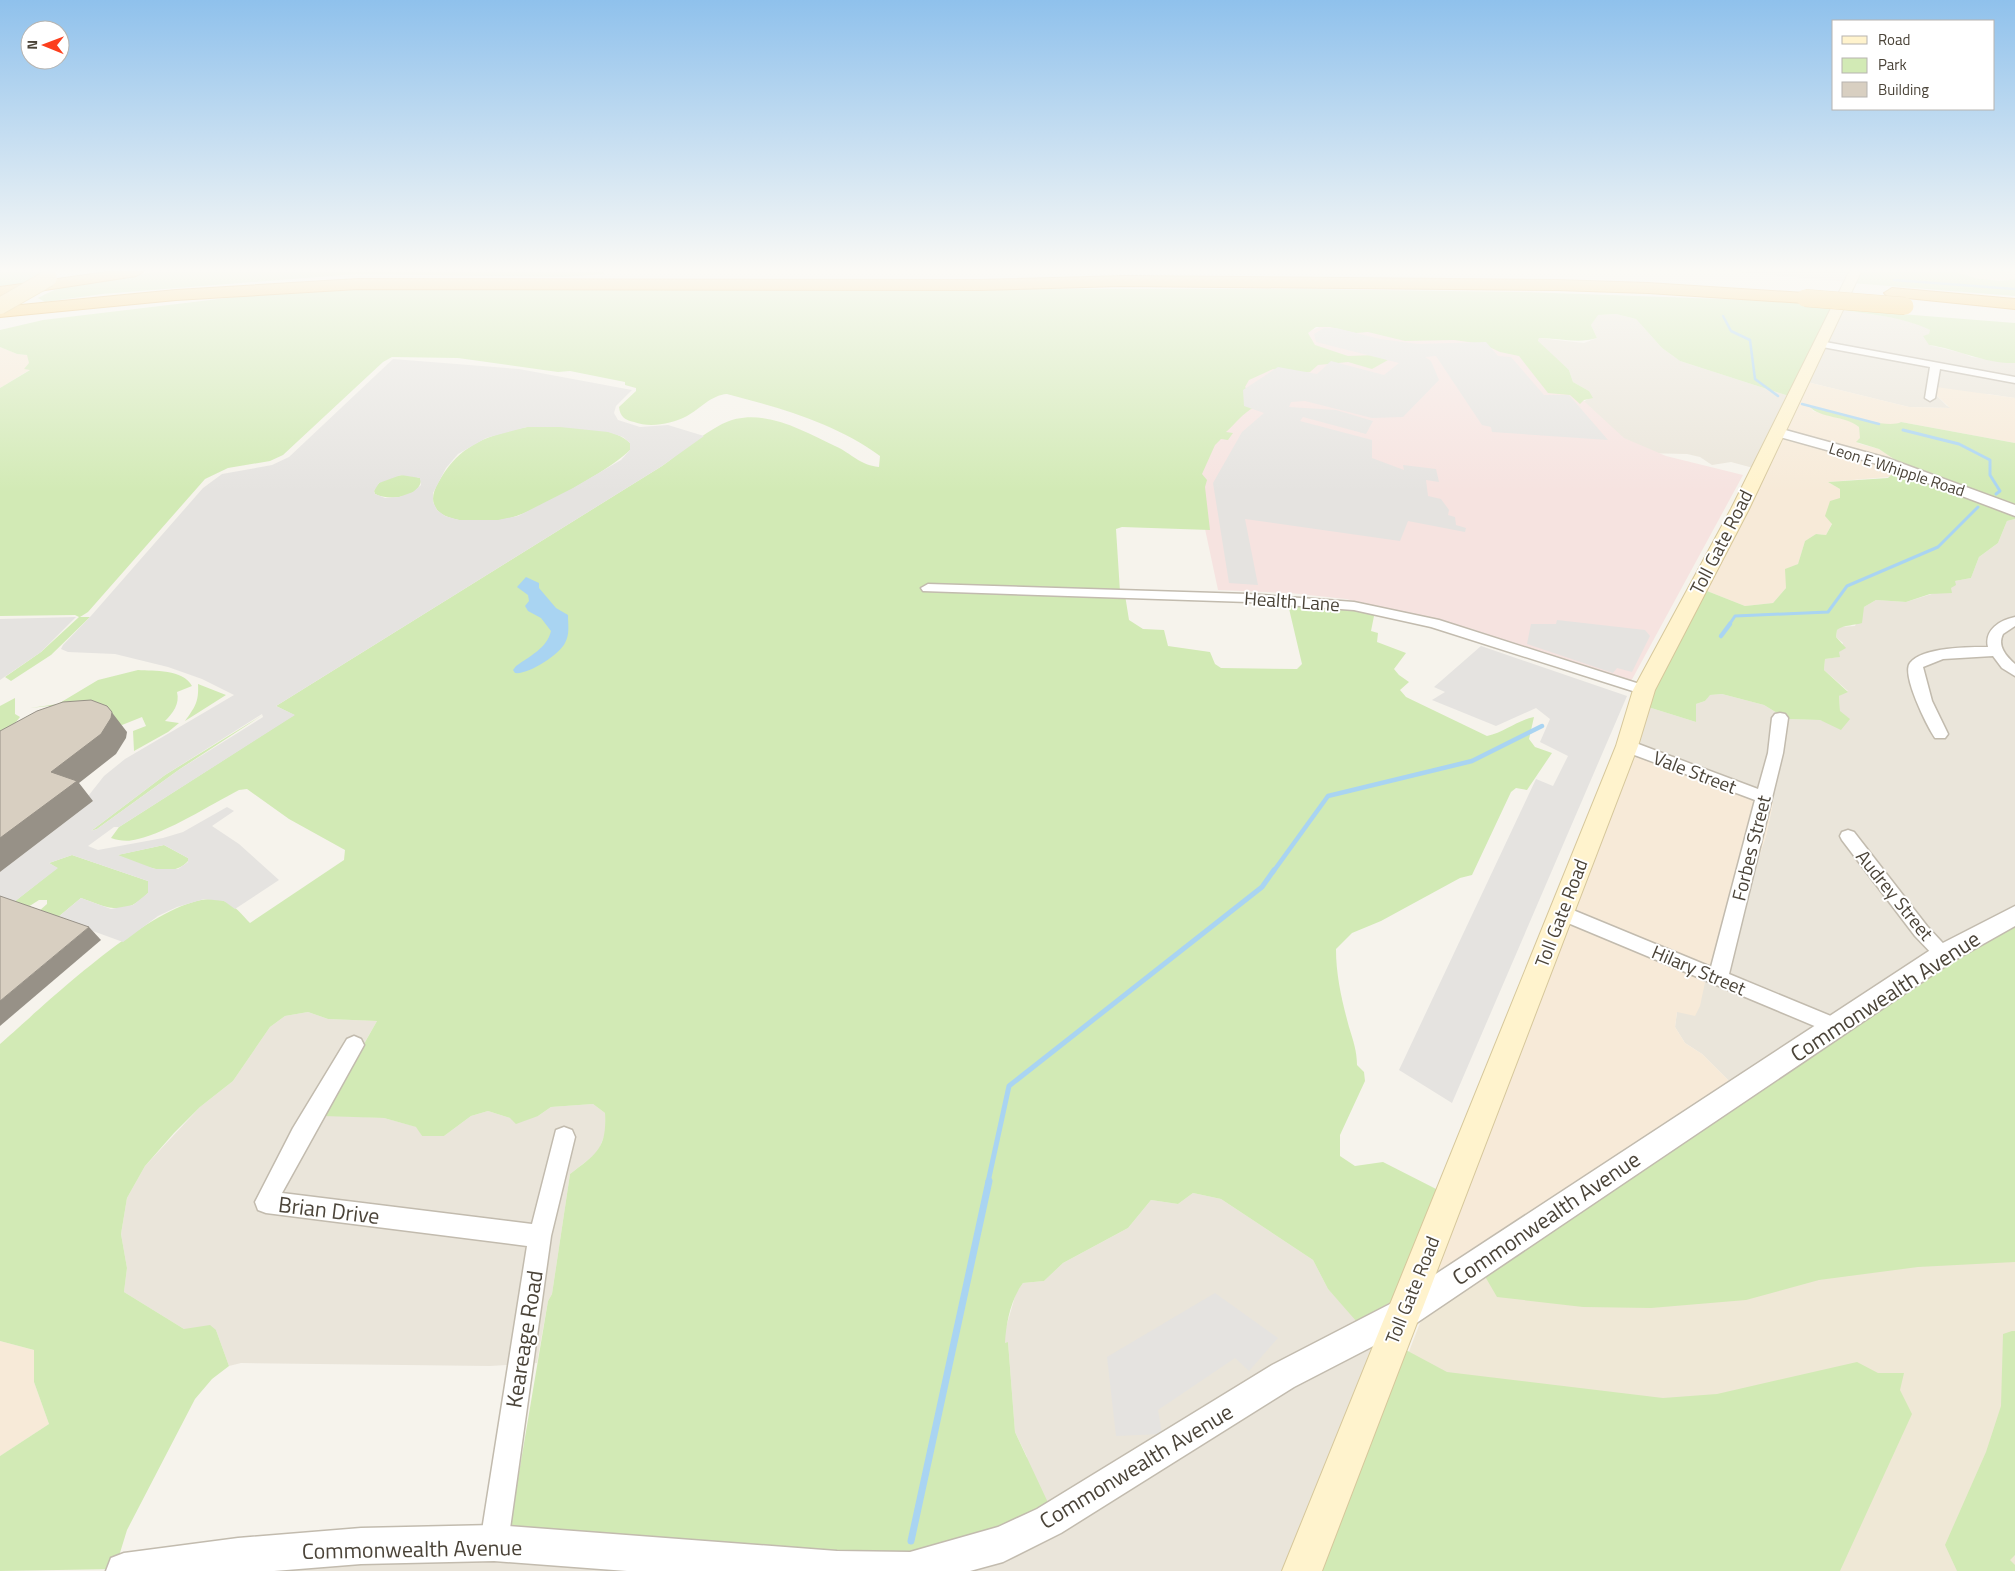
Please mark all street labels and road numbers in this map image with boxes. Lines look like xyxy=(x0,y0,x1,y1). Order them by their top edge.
street label: Leon E Whipple Road xyxy=(1826,436,1968,502)
street label: Toll Gate Road xyxy=(1682,484,1759,599)
street label: Health Lane xyxy=(1243,583,1341,618)
street label: Vale Street xyxy=(1649,742,1741,801)
street label: Forbes Street xyxy=(1723,792,1778,904)
street label: Audrey Street xyxy=(1850,843,1941,947)
street label: Toll Gate Road xyxy=(1527,854,1595,971)
street label: Commonwealth Avenue xyxy=(1783,922,1987,1070)
street label: Hilary Street xyxy=(1648,937,1751,1003)
street label: Commonwealth Avenue xyxy=(1445,1142,1647,1294)
street label: Brian Drive xyxy=(276,1187,382,1233)
street label: Toll Gate Road xyxy=(1377,1232,1446,1348)
street label: Keareage Road xyxy=(496,1268,552,1410)
street label: Commonwealth Avenue xyxy=(1033,1395,1239,1537)
street label: Commonwealth Avenue xyxy=(301,1530,523,1568)

